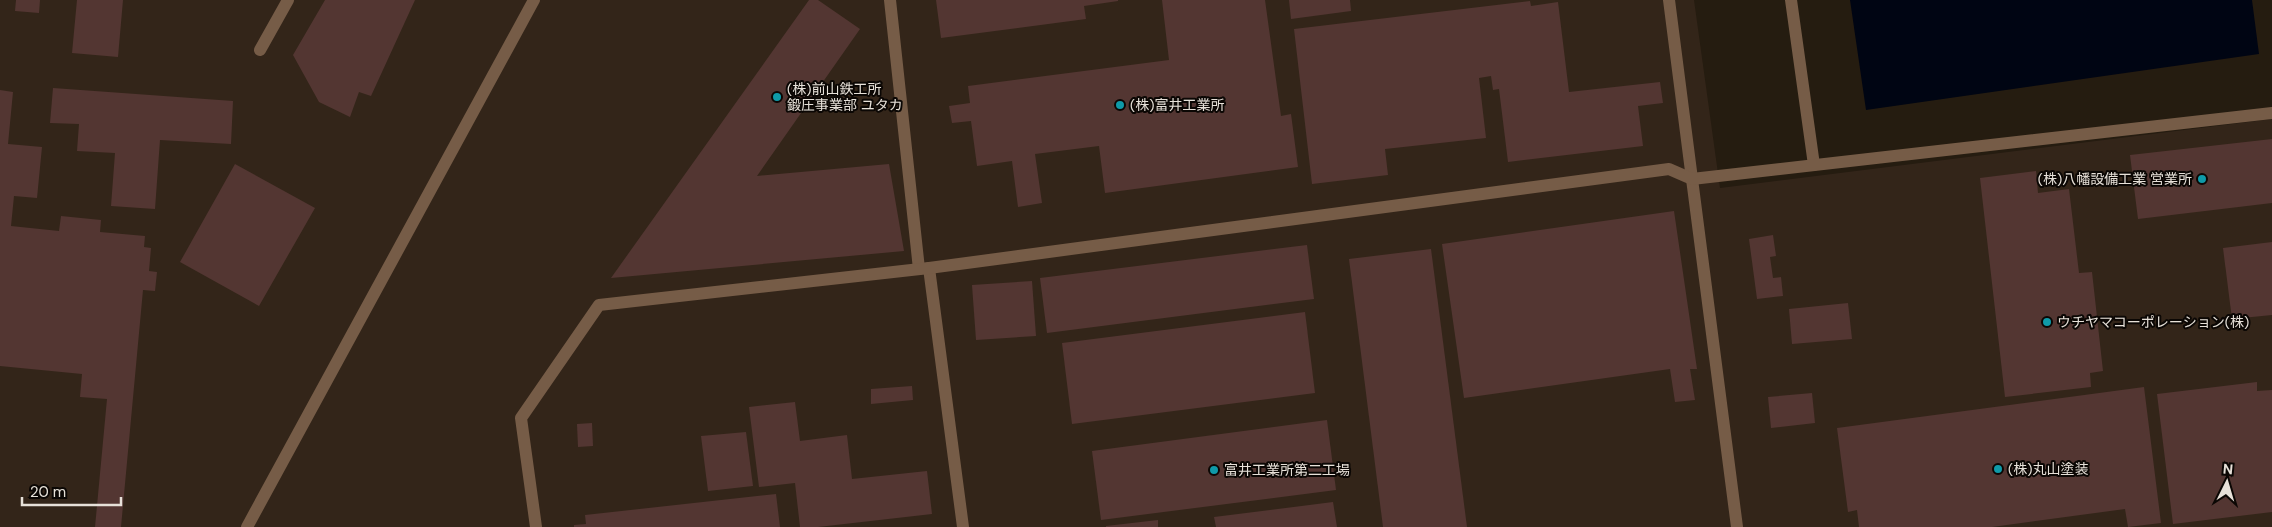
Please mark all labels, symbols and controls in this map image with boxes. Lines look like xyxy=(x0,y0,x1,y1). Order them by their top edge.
place label: (株)前山鉄工所 鍛圧事業部 ユタカ xyxy=(787,80,903,114)
marker: (株)前山鉄工所 鍛圧事業部 ユタカ xyxy=(771,91,783,103)
place label: (株)富井工業所 xyxy=(1130,96,1224,114)
marker: (株)富井工業所 xyxy=(1114,99,1126,111)
place label: (株)八幡設備工業 営業所 xyxy=(2038,170,2192,188)
marker: (株)八幡設備工業 営業所 xyxy=(2196,173,2208,185)
place label: ウチヤマコーポレーション(株) xyxy=(2057,313,2249,331)
marker: ウチヤマコーポレーション(株) xyxy=(2041,316,2053,328)
north arrow xyxy=(2202,457,2252,507)
place label: (株)丸山塗装 xyxy=(2008,460,2088,478)
text: N xyxy=(2222,460,2234,478)
place label: 富井工業所第二工場 xyxy=(1224,461,1350,479)
marker: (株)丸山塗装 xyxy=(1992,463,2004,475)
marker: 富井工業所第二工場 xyxy=(1208,464,1220,476)
scale bar xyxy=(22,474,121,506)
text: 20 m xyxy=(30,482,66,502)

